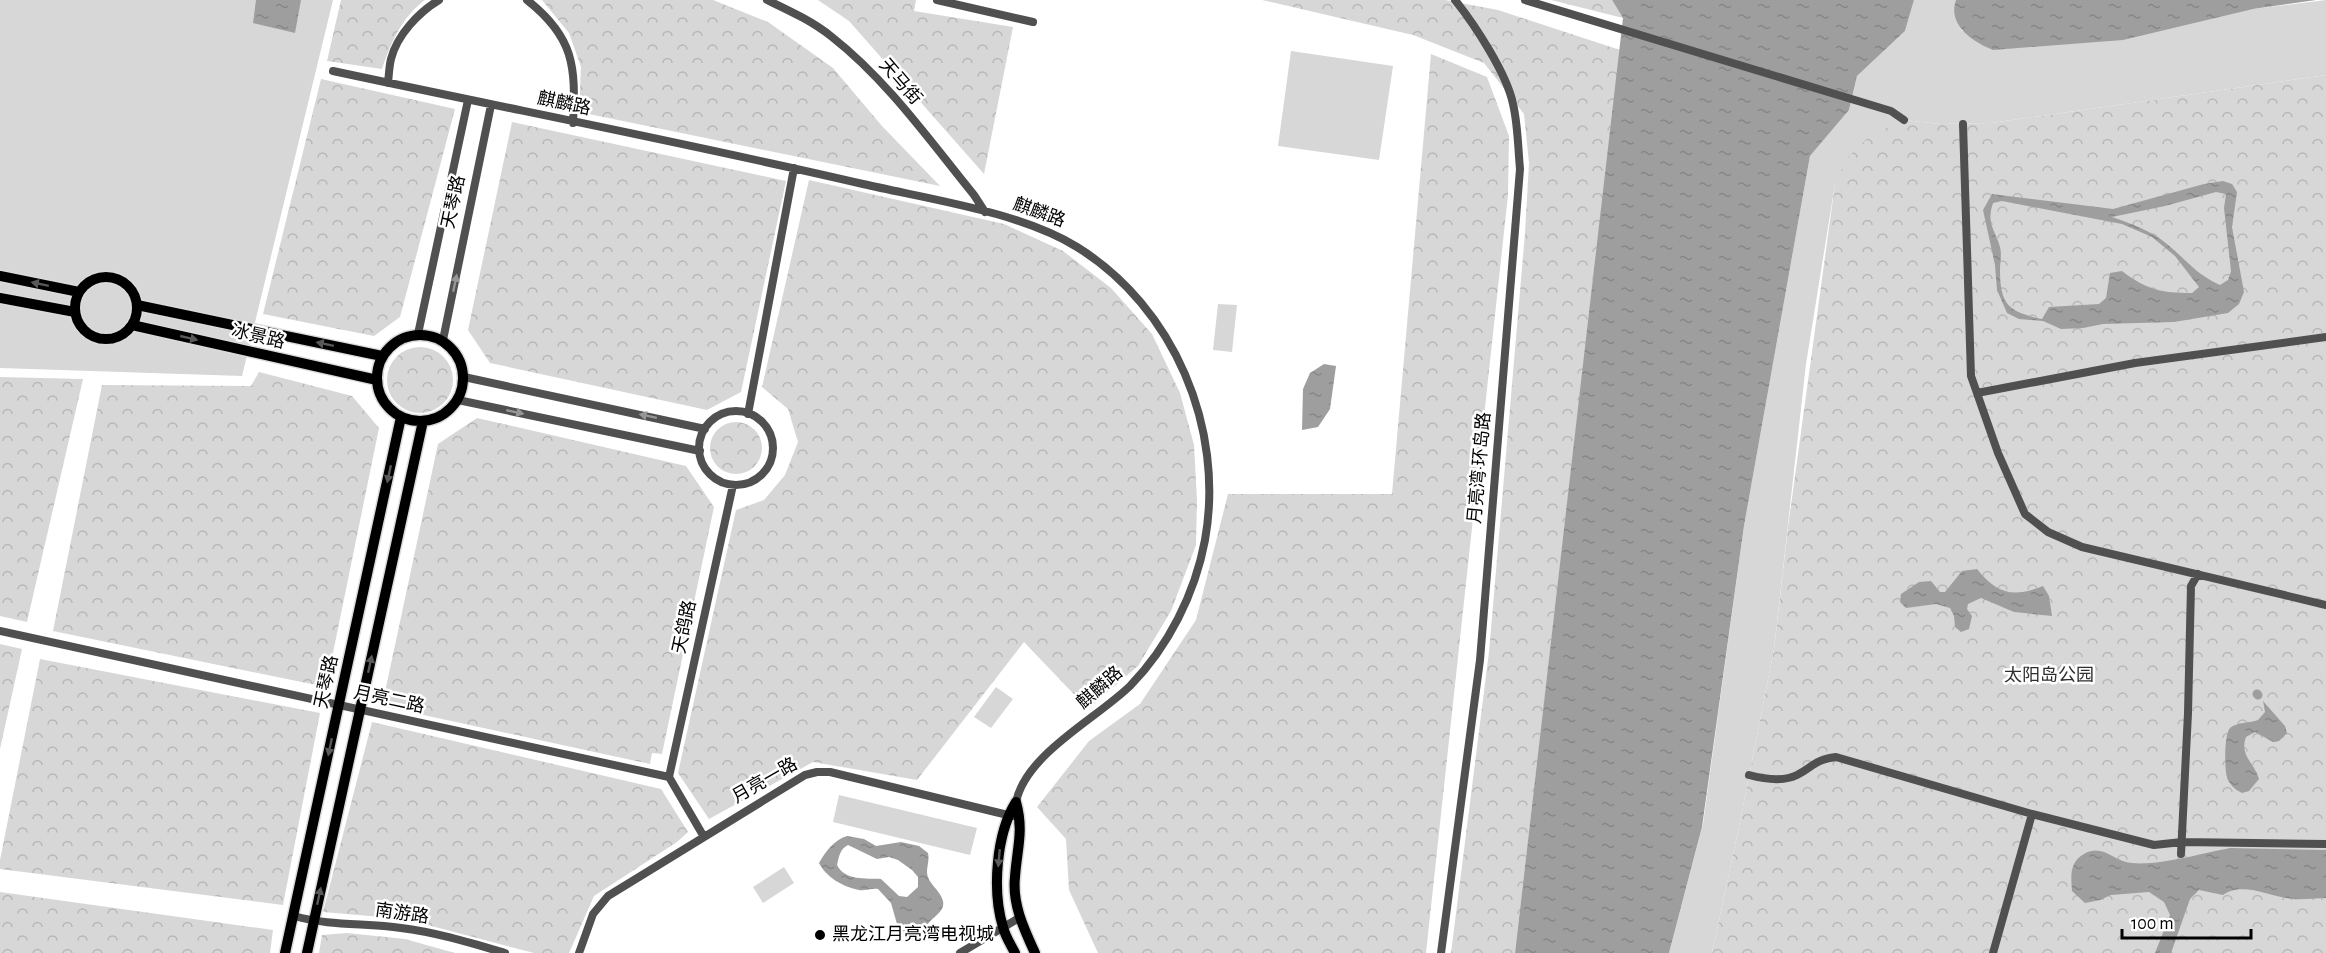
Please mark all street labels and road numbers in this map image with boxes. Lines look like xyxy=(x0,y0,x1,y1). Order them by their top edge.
street label: 天马街 xyxy=(875,54,926,108)
street label: 麒麟路 xyxy=(536,88,593,118)
street label: 天琴路 xyxy=(438,173,468,230)
street label: 麒麟路 xyxy=(1011,193,1068,231)
street label: 冰景路 xyxy=(230,320,287,352)
street label: 月亮湾·环岛路 xyxy=(1464,411,1494,525)
street label: 天鸽路 xyxy=(669,598,699,655)
street label: 天琴路 xyxy=(311,653,341,710)
street label: 麒麟路 xyxy=(1072,662,1126,713)
street label: 月亮二路 xyxy=(352,682,427,716)
street label: 月亮一路 xyxy=(728,753,801,807)
street label: 南游路 xyxy=(374,899,430,927)

